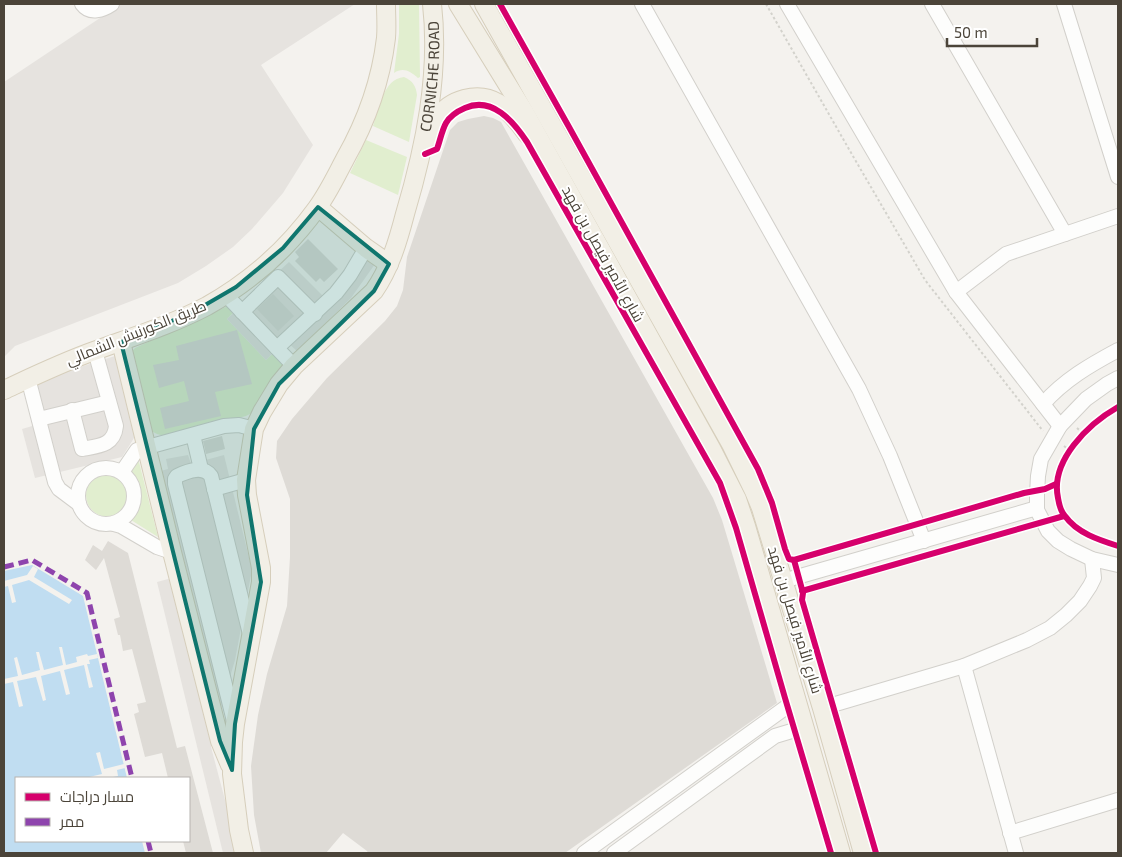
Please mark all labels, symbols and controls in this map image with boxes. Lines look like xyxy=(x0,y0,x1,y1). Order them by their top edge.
scale bar xyxy=(947,15,1037,47)
street label: CORNICHE ROAD xyxy=(416,21,442,133)
text: 50 m xyxy=(954,23,988,41)
street label: شارع الأمير فيصل بن فهد xyxy=(556,182,649,326)
street label: طريق الكورنيش الشمالي xyxy=(63,296,210,372)
street label: شارع الأمير فيصل بن فهد xyxy=(762,544,827,696)
legend xyxy=(15,777,190,842)
text: مسار دراجات xyxy=(60,787,134,806)
text: ممر xyxy=(59,812,84,831)

